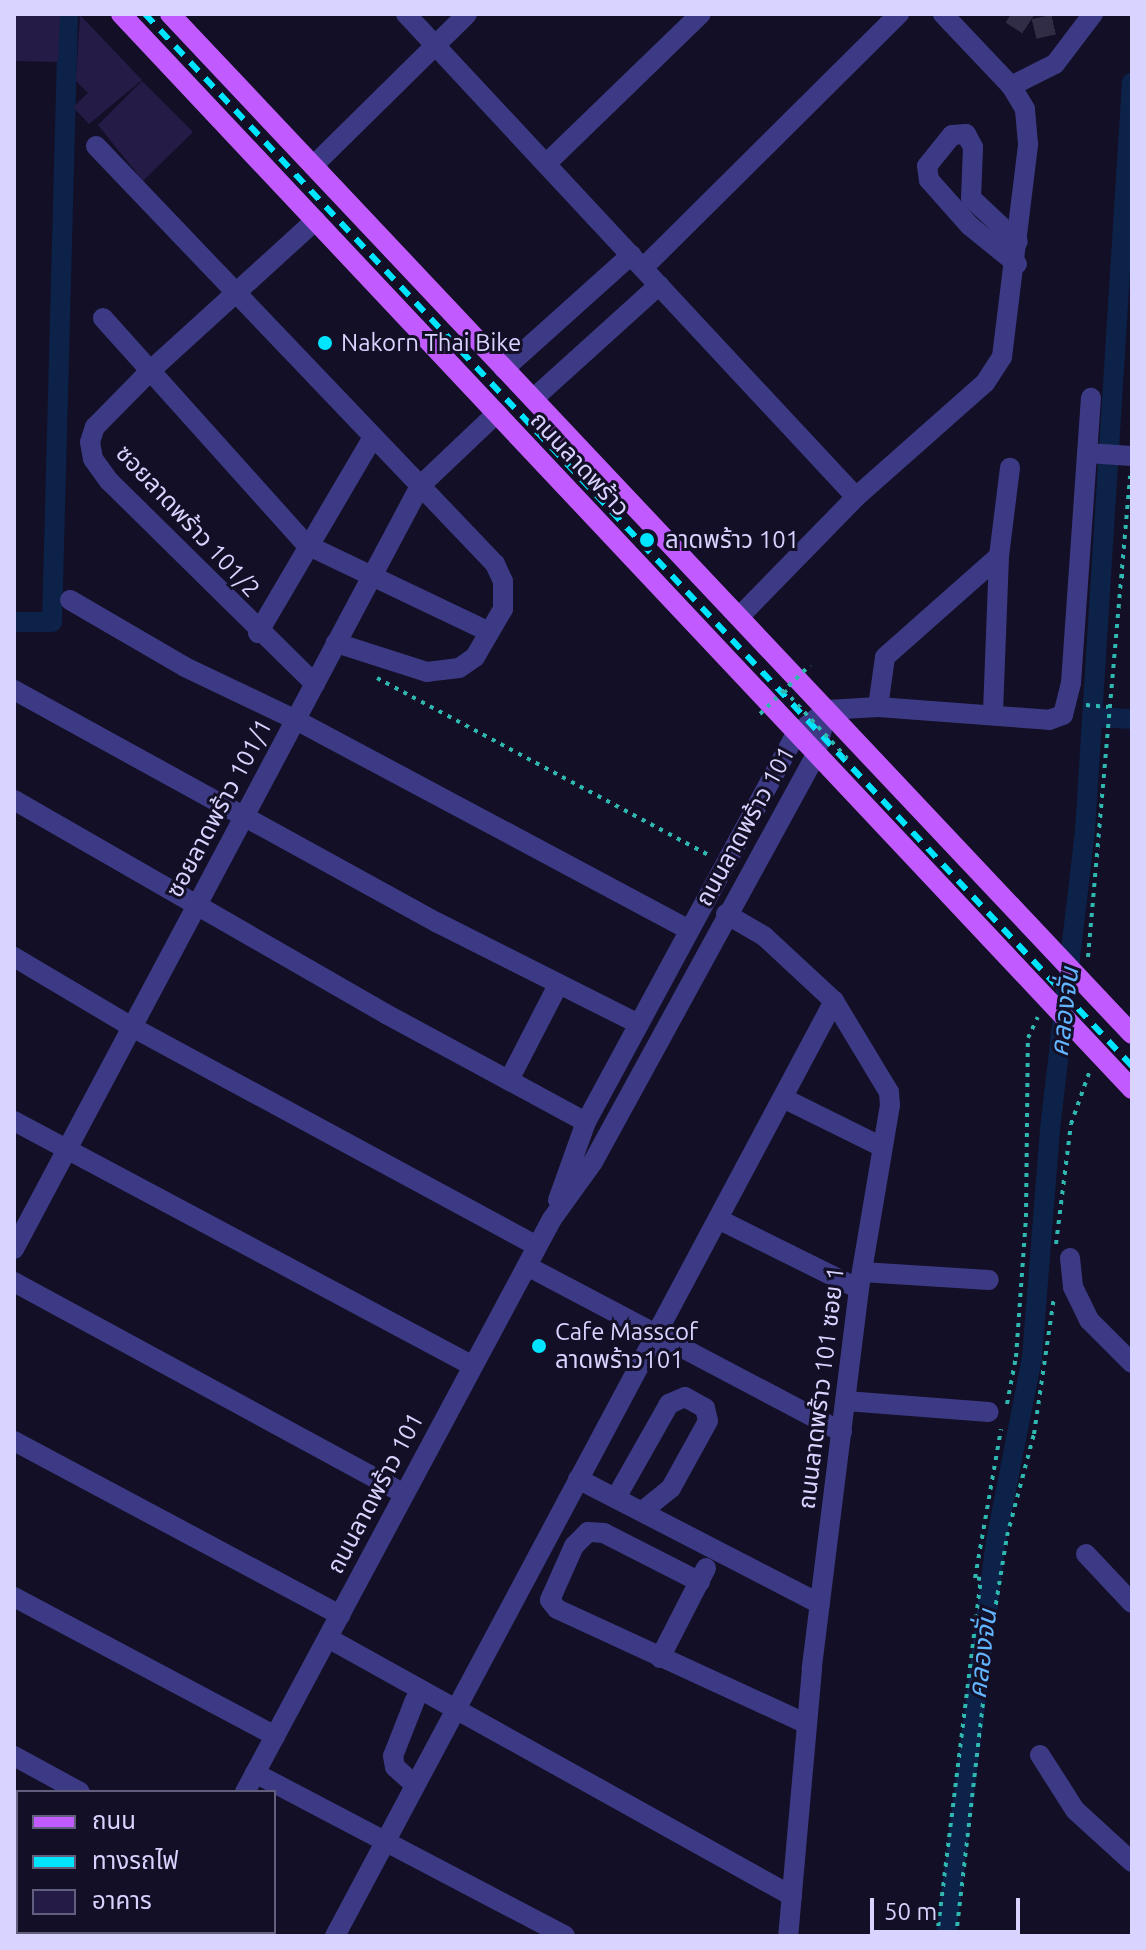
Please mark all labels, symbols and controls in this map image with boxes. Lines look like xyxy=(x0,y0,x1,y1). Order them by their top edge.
place label: Nakorn Thai Bike xyxy=(341,329,521,357)
marker: Nakorn Thai Bike xyxy=(316,334,334,352)
street label: ถนนลาดพร้าว xyxy=(524,406,636,522)
street label: ซอยลาดพร้าว 101/2 xyxy=(110,439,266,603)
place label: ลาดพร้าว 101 xyxy=(665,526,799,554)
marker: ลาดพร้าว 101 xyxy=(636,529,658,551)
street label: ซอยลาดพร้าว 101/1 xyxy=(160,714,278,902)
street label: ถนนลาดพร้าว 101 xyxy=(689,741,801,911)
water label: คลองจั่น xyxy=(1043,966,1085,1058)
street label: ถนนลาดพร้าว 101 ซอย 1 xyxy=(792,1265,850,1511)
place label: Cafe Masscof ลาดพร้าว101 xyxy=(555,1318,698,1374)
marker: Cafe Masscof ลาดพร้าว101 xyxy=(530,1337,548,1355)
street label: ถนนลาดพร้าว 101 xyxy=(320,1408,430,1578)
water label: คลองจั่น xyxy=(961,1608,1003,1700)
legend xyxy=(16,1790,276,1934)
text: ถนน xyxy=(92,1807,136,1834)
text: ทางรถไฟ xyxy=(92,1847,179,1874)
scale bar xyxy=(874,1882,1024,1932)
text: อาคาร xyxy=(92,1887,152,1914)
text: 50 m xyxy=(884,1898,937,1925)

